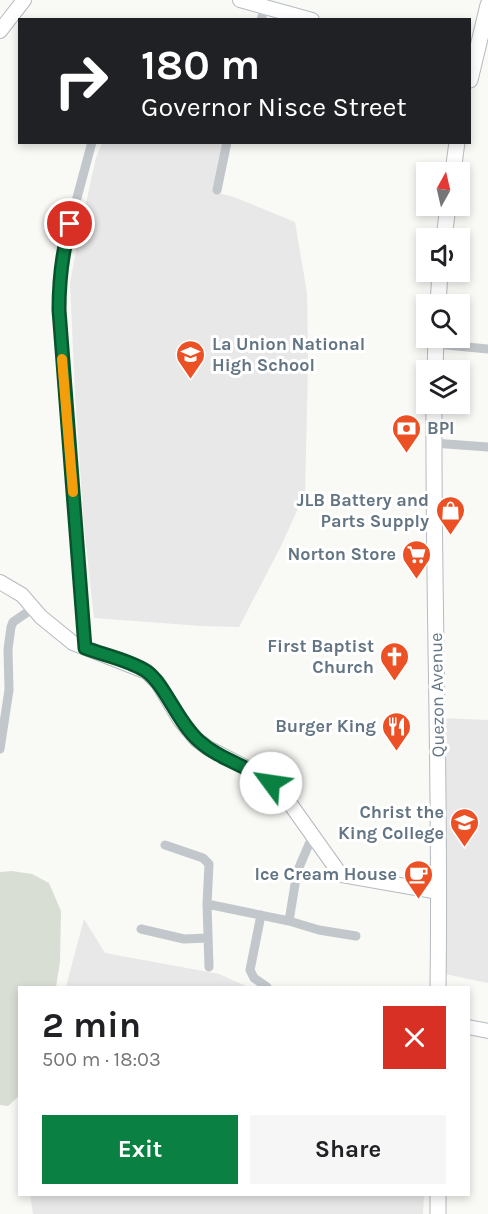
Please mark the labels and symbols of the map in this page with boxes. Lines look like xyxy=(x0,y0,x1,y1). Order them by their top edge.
north arrow xyxy=(416,162,470,216)
pin xyxy=(44,198,95,249)
place label: La Union National High School xyxy=(212,333,365,376)
school or university icon: La Union National High School xyxy=(175,338,207,380)
bank icon: BPI xyxy=(390,412,422,454)
place label: BPI xyxy=(427,417,455,439)
place label: JLB Battery and Parts Supply xyxy=(296,489,429,532)
shop icon: JLB Battery and Parts Supply xyxy=(434,494,466,536)
supermarket icon: Norton Store xyxy=(401,538,433,580)
place label: Norton Store xyxy=(287,543,396,565)
street label: Quezon Avenue xyxy=(425,633,449,757)
place label: First Baptist Church xyxy=(267,635,374,678)
church icon: First Baptist Church xyxy=(379,640,411,682)
restaurant icon: Burger King xyxy=(381,710,413,752)
place label: Burger King xyxy=(275,715,377,737)
position arrow xyxy=(239,751,303,815)
place label: Christ the King College xyxy=(338,801,444,844)
school or university icon: Christ the King College xyxy=(449,806,481,848)
cafe icon: Ice Cream House xyxy=(402,858,434,900)
place label: Ice Cream House xyxy=(255,863,397,885)

